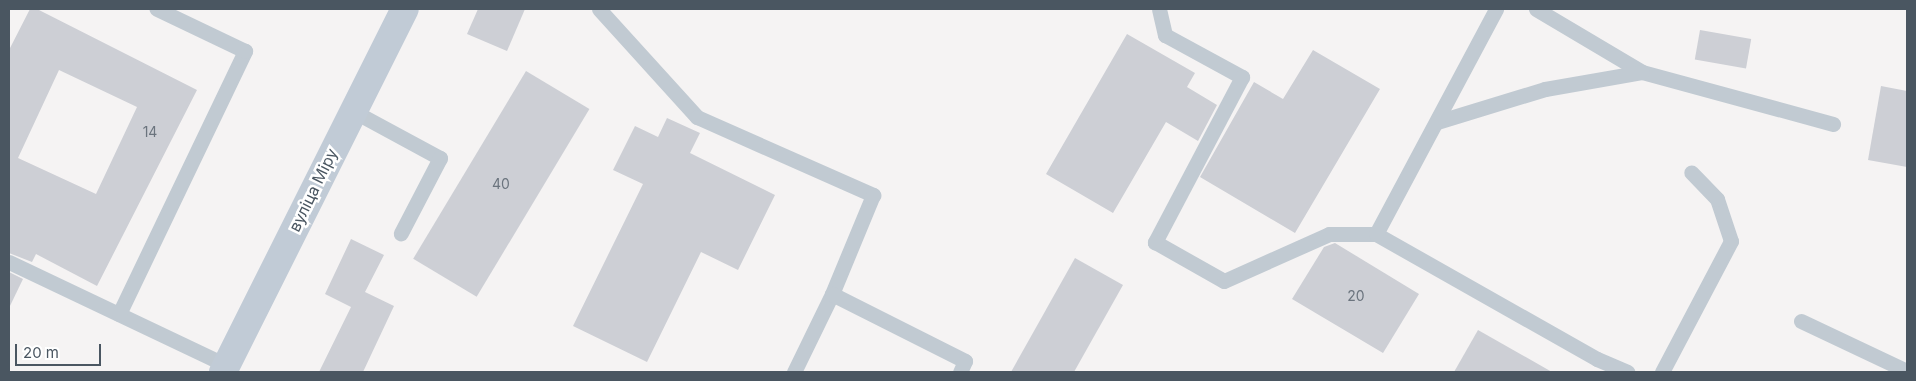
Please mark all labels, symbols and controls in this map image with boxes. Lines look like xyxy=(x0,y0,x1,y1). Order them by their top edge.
house number: 14 xyxy=(143,124,157,140)
street label: вуліца Міру xyxy=(285,145,341,235)
house number: 40 xyxy=(492,176,510,192)
house number: 20 xyxy=(1347,288,1365,304)
scale bar xyxy=(18,334,104,366)
text: 20 m xyxy=(23,343,59,362)

